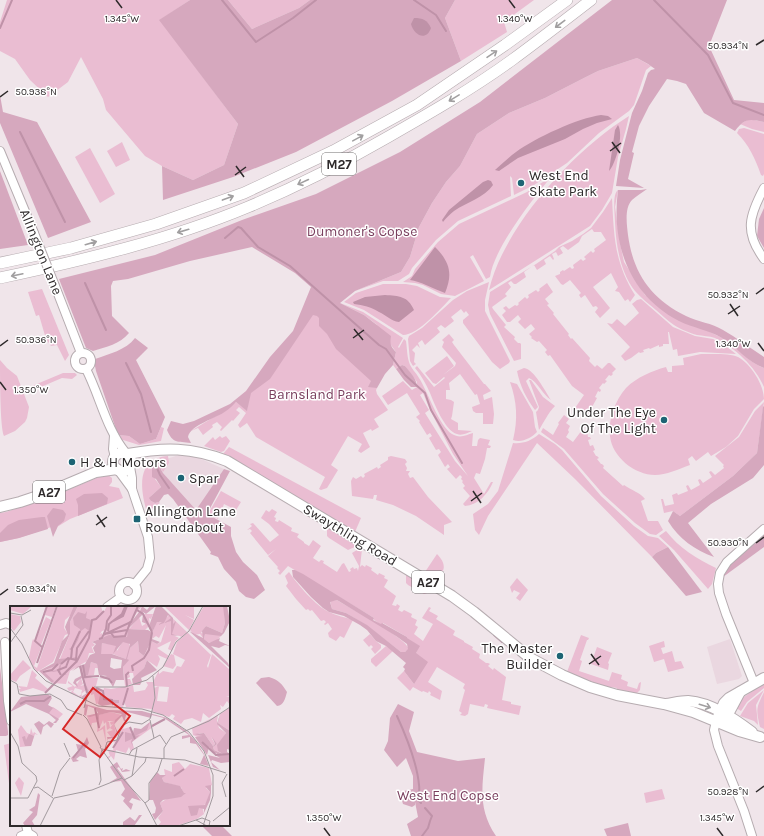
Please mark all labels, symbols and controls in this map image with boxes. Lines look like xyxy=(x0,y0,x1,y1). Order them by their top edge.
text: 1.345°W xyxy=(105,13,139,25)
text: 1.340°W xyxy=(498,13,532,25)
one-way arrow xyxy=(554,19,565,28)
text: 50.934°N xyxy=(708,40,748,52)
one-way arrow xyxy=(486,50,497,58)
text: 50.938°N xyxy=(15,86,57,98)
one-way arrow xyxy=(448,95,460,103)
one-way arrow xyxy=(352,133,364,141)
road number: M27 xyxy=(322,153,356,175)
place label: West End Skate Park xyxy=(529,167,597,200)
marker: West End Skate Park xyxy=(516,178,526,188)
one-way arrow xyxy=(298,179,310,186)
one-way arrow xyxy=(221,194,233,202)
street label: Allington Lane xyxy=(16,207,66,297)
park label: Dumoner's Copse xyxy=(307,223,417,240)
one-way arrow xyxy=(177,228,190,235)
one-way arrow xyxy=(84,239,97,246)
one-way arrow xyxy=(11,271,24,279)
text: 50.932°N xyxy=(707,289,749,301)
text: 50.936°N xyxy=(15,334,57,346)
text: 1.340°W xyxy=(716,338,750,350)
text: 1.350°W xyxy=(14,384,49,396)
park label: Barnsland Park xyxy=(268,386,366,403)
place label: Under The Eye Of The Light xyxy=(567,404,656,437)
marker: Under The Eye Of The Light xyxy=(659,415,669,425)
place label: H & H Motors xyxy=(80,454,166,471)
marker: H & H Motors xyxy=(67,457,77,467)
place label: Spar xyxy=(189,470,219,487)
marker: Spar xyxy=(176,473,186,483)
road number: A27 xyxy=(33,481,65,503)
street label: Swaythling Road xyxy=(300,500,400,570)
place label: Allington Lane Roundabout xyxy=(145,503,236,536)
marker: Allington Lane Roundabout xyxy=(132,514,142,524)
text: 50.930°N xyxy=(707,537,749,549)
road number: A27 xyxy=(412,571,444,593)
text: 50.934°N xyxy=(16,583,56,595)
inset map xyxy=(10,606,230,826)
place label: The Master Builder xyxy=(482,640,553,673)
marker: The Master Builder xyxy=(555,651,565,661)
one-way arrow xyxy=(698,703,711,710)
text: 50.928°N xyxy=(707,786,749,798)
park label: West End Copse xyxy=(397,787,499,804)
text: 1.350°W xyxy=(307,812,342,824)
text: 1.345°W xyxy=(700,812,734,824)

